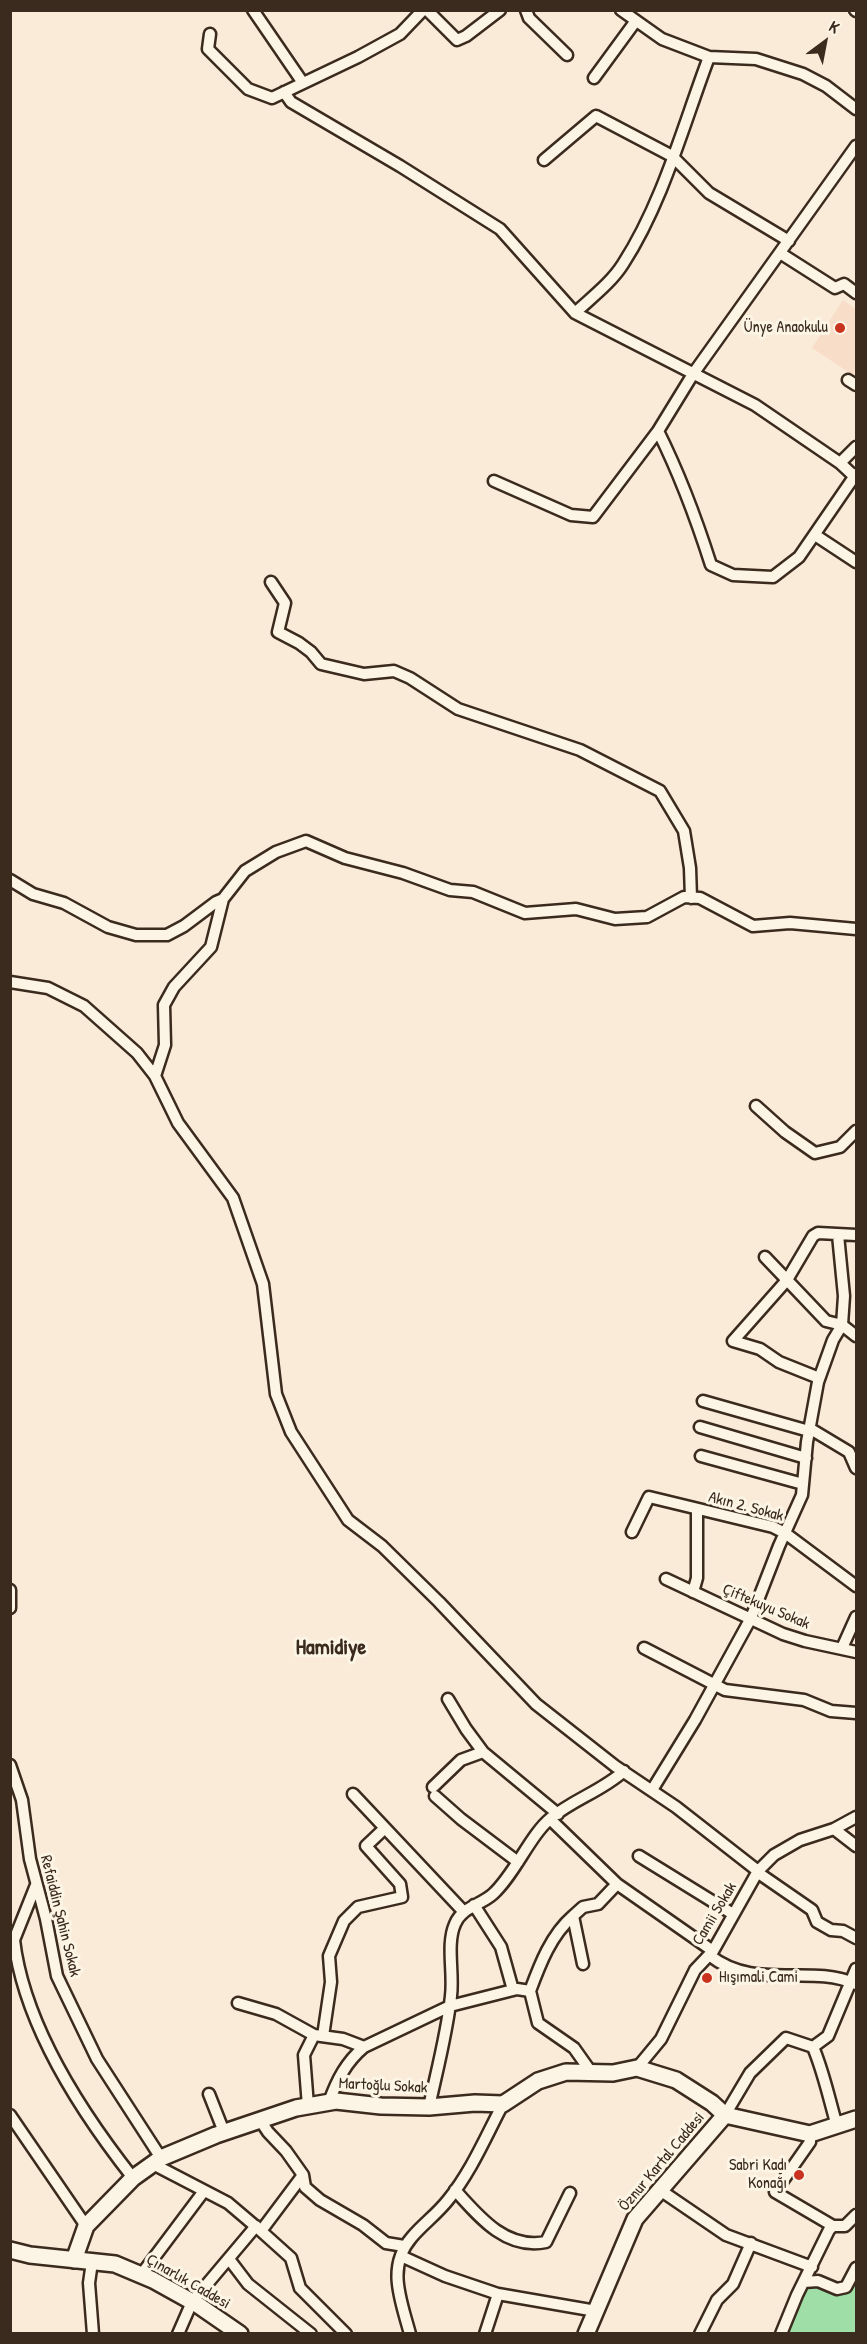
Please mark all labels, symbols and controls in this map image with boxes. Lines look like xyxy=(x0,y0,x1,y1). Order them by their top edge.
north arrow xyxy=(795,12,855,72)
text: K xyxy=(825,15,844,38)
place label: Ünye Anaokulu xyxy=(744,318,828,338)
marker: Ünye Anaokulu xyxy=(833,321,847,335)
street label: Akın 2. Sokak xyxy=(706,1488,786,1526)
street label: Çiftekuyu Sokak xyxy=(719,1580,813,1634)
district label: Hamidiye xyxy=(296,1635,366,1661)
street label: Refaiddin Şahin Sokak xyxy=(36,1853,84,1979)
street label: Camii Sokak xyxy=(689,1879,741,1949)
place label: Hışımali Cami xyxy=(719,1968,798,1988)
marker: Hışımali Cami xyxy=(700,1971,714,1985)
street label: Martoğlu Sokak xyxy=(338,2074,428,2098)
street label: Öznur Kartal Caddesi xyxy=(615,2109,709,2215)
place label: Sabri Kadı Konağı xyxy=(729,2156,787,2194)
marker: Sabri Kadı Konağı xyxy=(792,2168,806,2182)
street label: Çınarlık Caddesi xyxy=(143,2250,233,2314)

